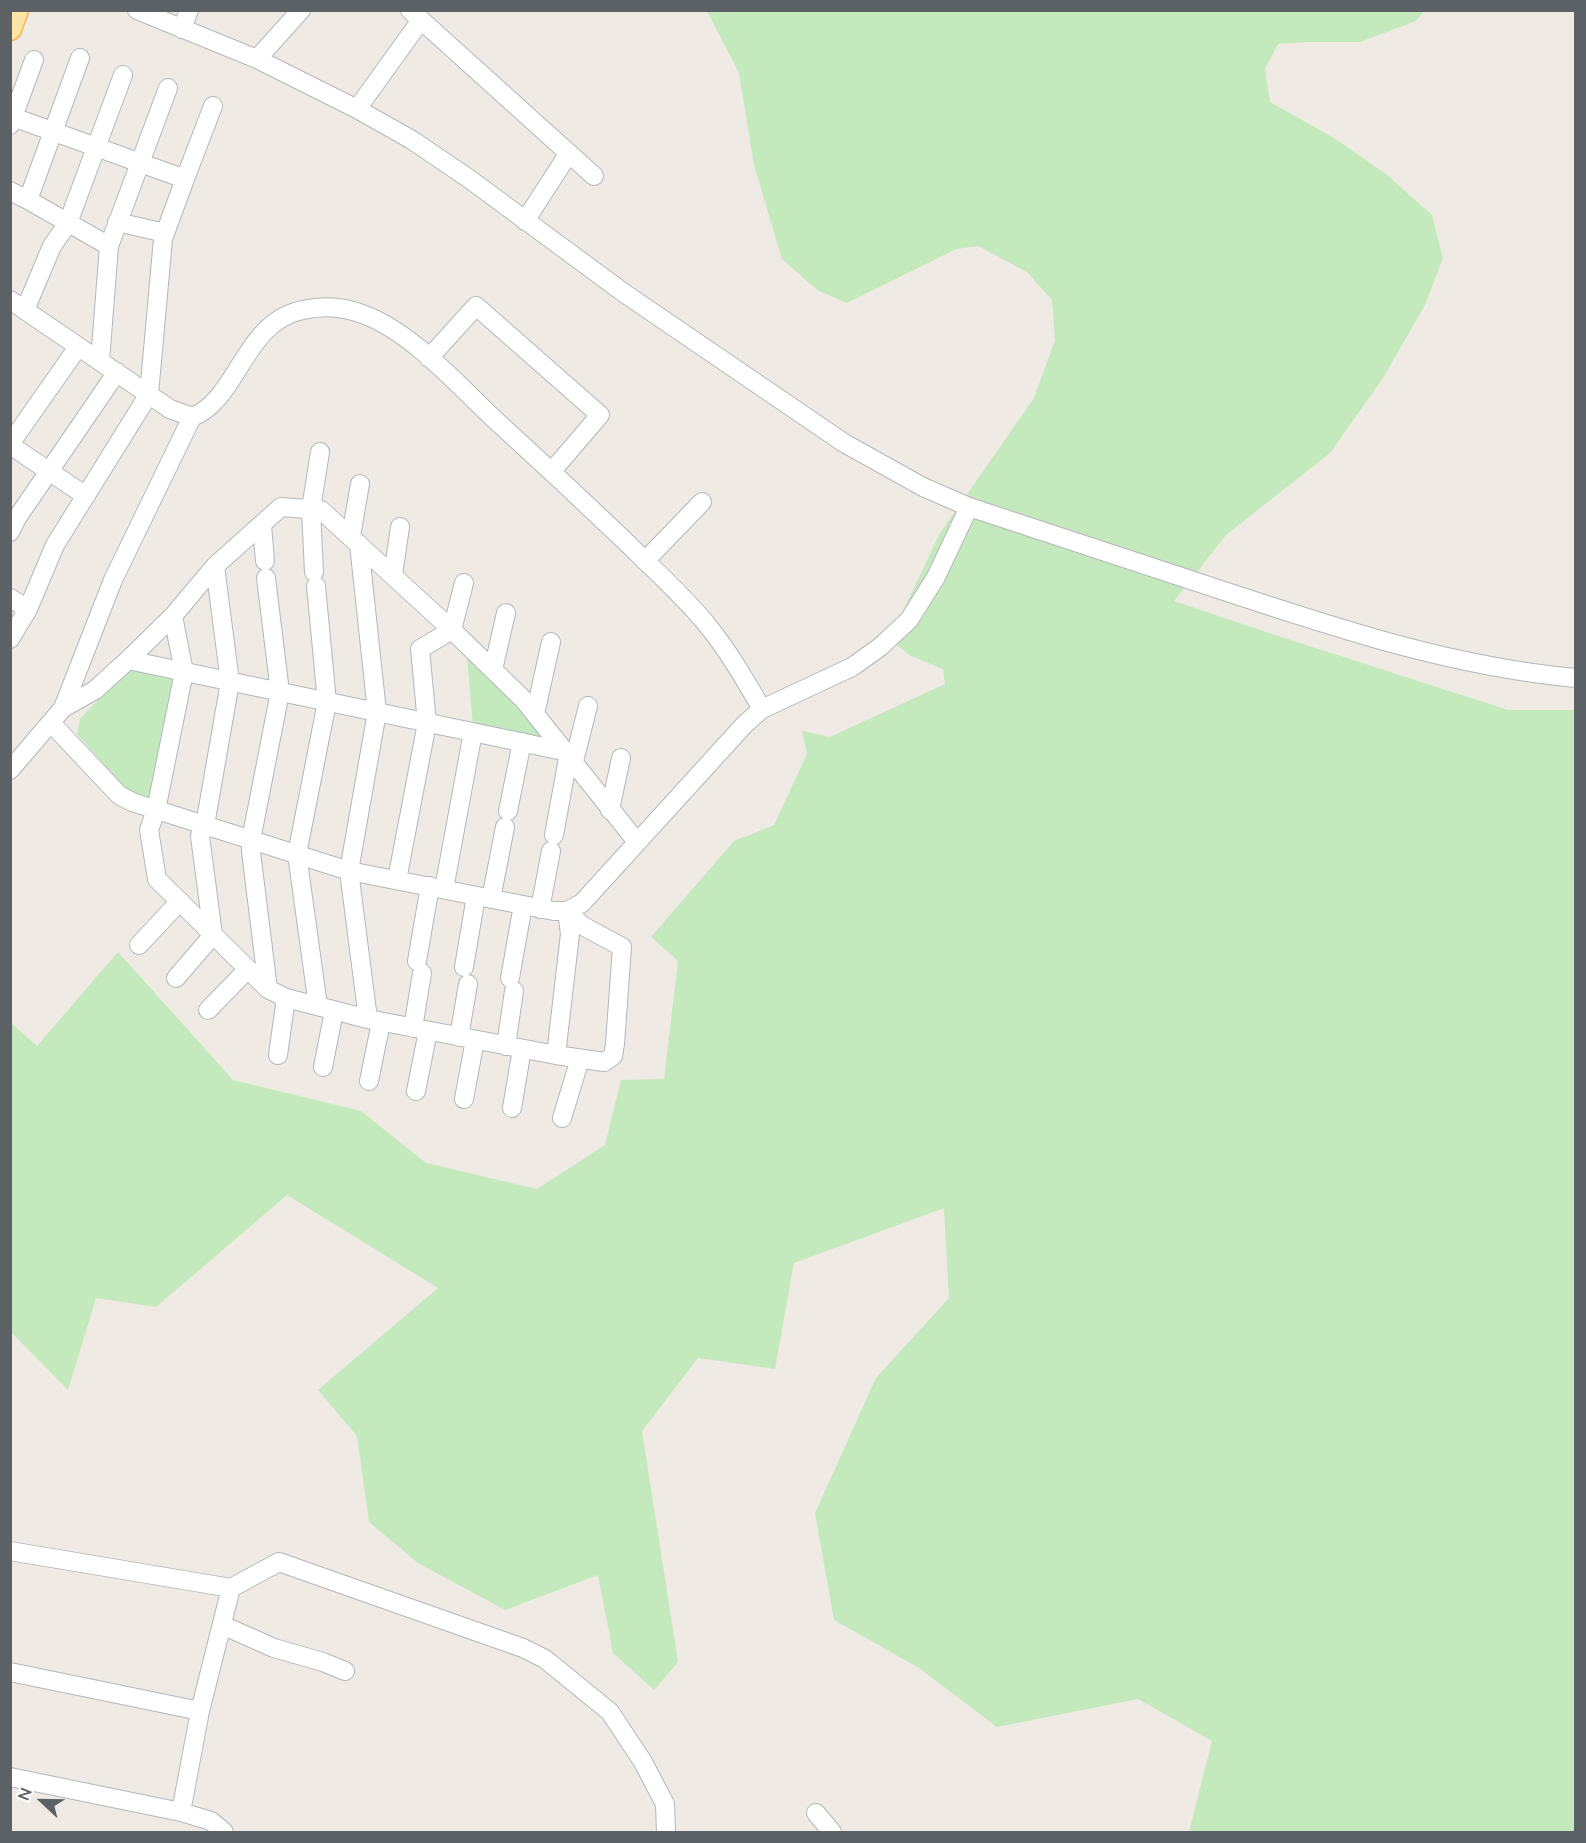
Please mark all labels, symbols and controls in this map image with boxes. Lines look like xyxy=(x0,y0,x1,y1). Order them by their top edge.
north arrow xyxy=(12,1771,72,1831)
text: N xyxy=(13,1785,38,1804)

